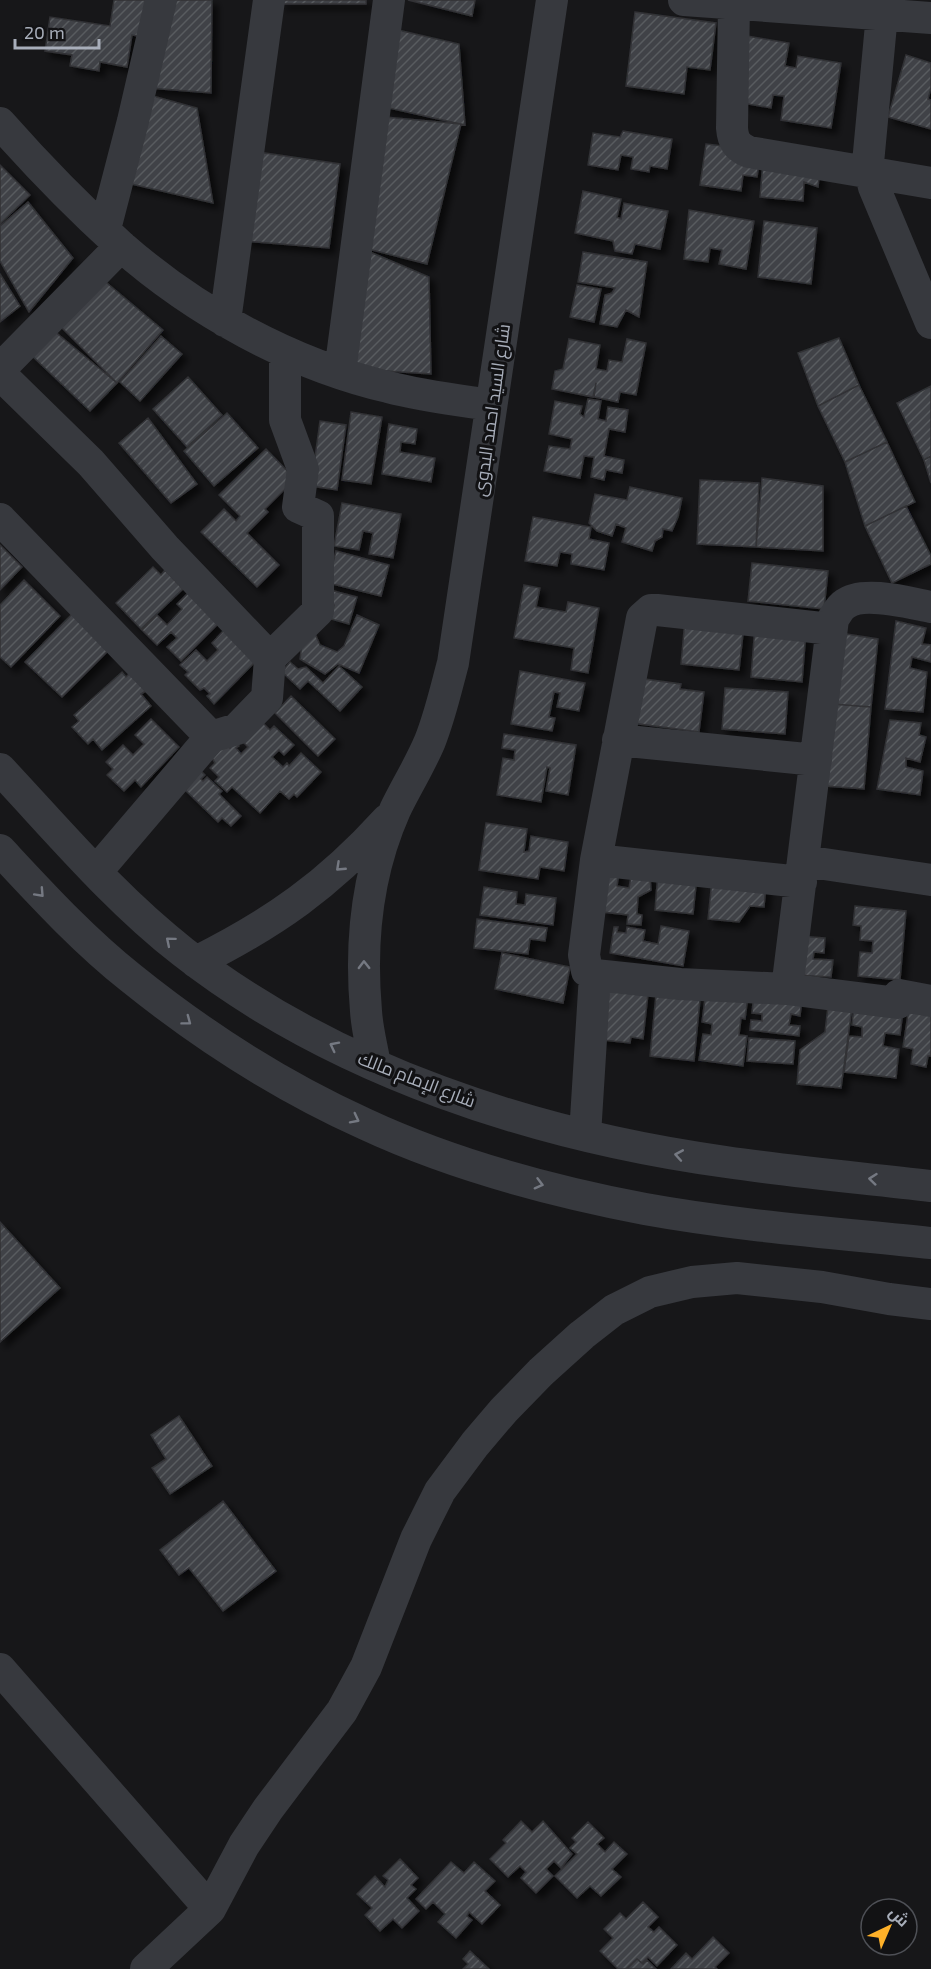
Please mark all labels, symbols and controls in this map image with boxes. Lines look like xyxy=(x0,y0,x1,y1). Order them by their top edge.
scale bar xyxy=(15,12,99,50)
text: 20 m xyxy=(24,21,65,43)
street label: شارع السيد احمد البدوى xyxy=(468,322,516,498)
one-way arrow xyxy=(336,860,347,871)
one-way arrow xyxy=(33,886,44,897)
one-way arrow xyxy=(166,938,177,949)
one-way arrow xyxy=(358,961,370,970)
one-way arrow xyxy=(180,1013,191,1024)
one-way arrow xyxy=(330,1041,341,1053)
street label: شارع الإمام مالك xyxy=(354,1047,479,1113)
one-way arrow xyxy=(349,1112,359,1123)
one-way arrow xyxy=(675,1149,684,1161)
one-way arrow xyxy=(868,1173,877,1186)
one-way arrow xyxy=(533,1177,543,1189)
north arrow xyxy=(859,1897,919,1957)
text: ش xyxy=(885,1902,914,1931)

